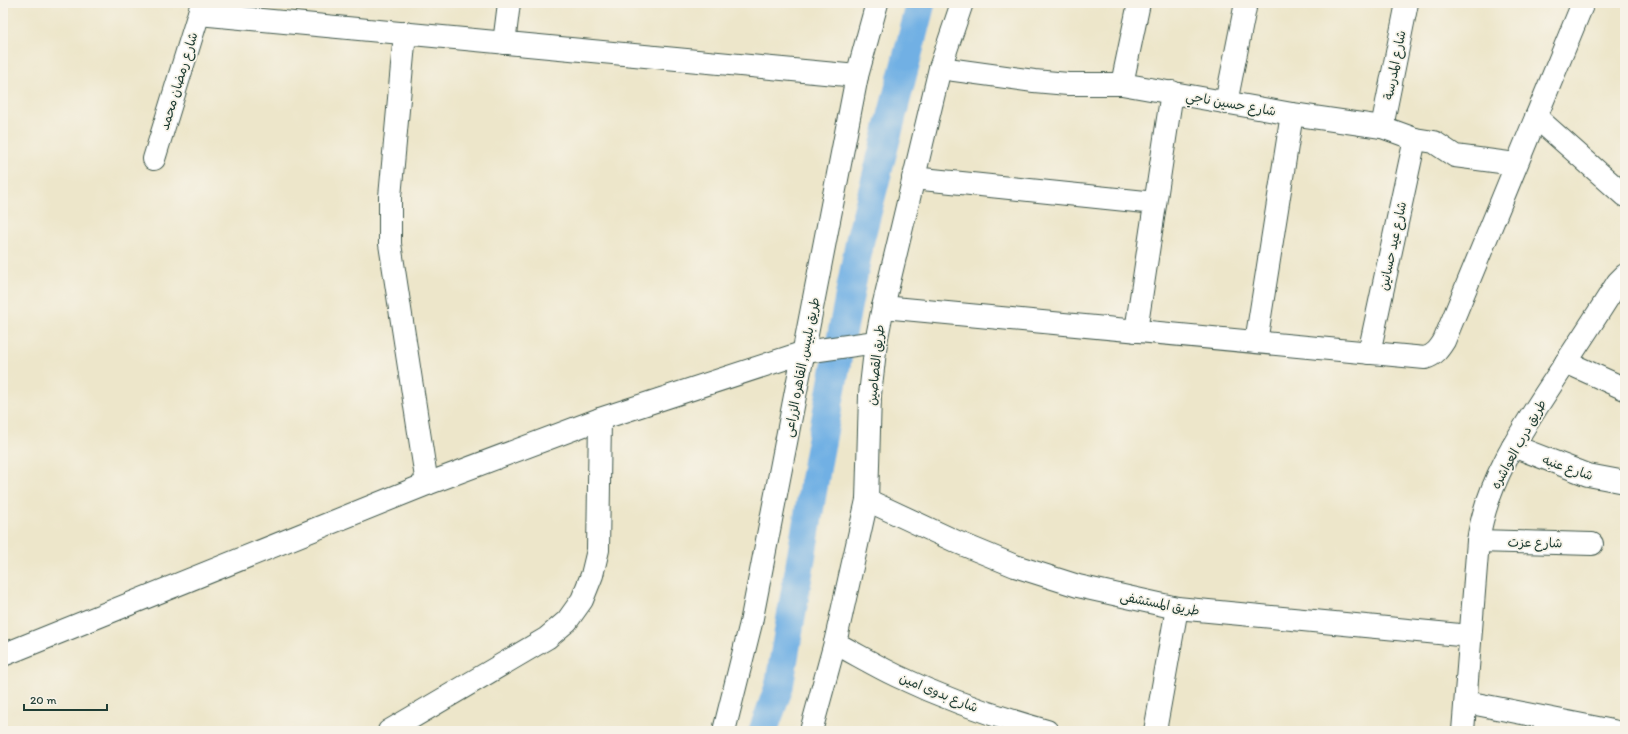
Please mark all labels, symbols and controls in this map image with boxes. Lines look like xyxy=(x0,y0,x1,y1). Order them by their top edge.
street label: شارع المدرسة xyxy=(1380,29,1411,102)
street label: شارع رمضان محمد xyxy=(156,30,202,132)
street label: شارع حسين ناجي xyxy=(1184,88,1277,123)
street label: شارع عيد حسانين xyxy=(1376,200,1411,292)
street label: طريق بلبيس, القاهره الزراعى xyxy=(781,296,824,439)
street label: طريق القصاصين xyxy=(864,324,888,406)
street label: طريق درب العواشره xyxy=(1488,397,1550,492)
street label: شارع عنبه xyxy=(1540,452,1595,485)
street label: شارع عزت xyxy=(1507,535,1563,552)
street label: طريق المستشفى xyxy=(1119,588,1201,621)
street label: شارع بدوى امين xyxy=(897,670,980,717)
scale bar xyxy=(24,686,107,712)
text: 20 m xyxy=(30,693,57,707)

